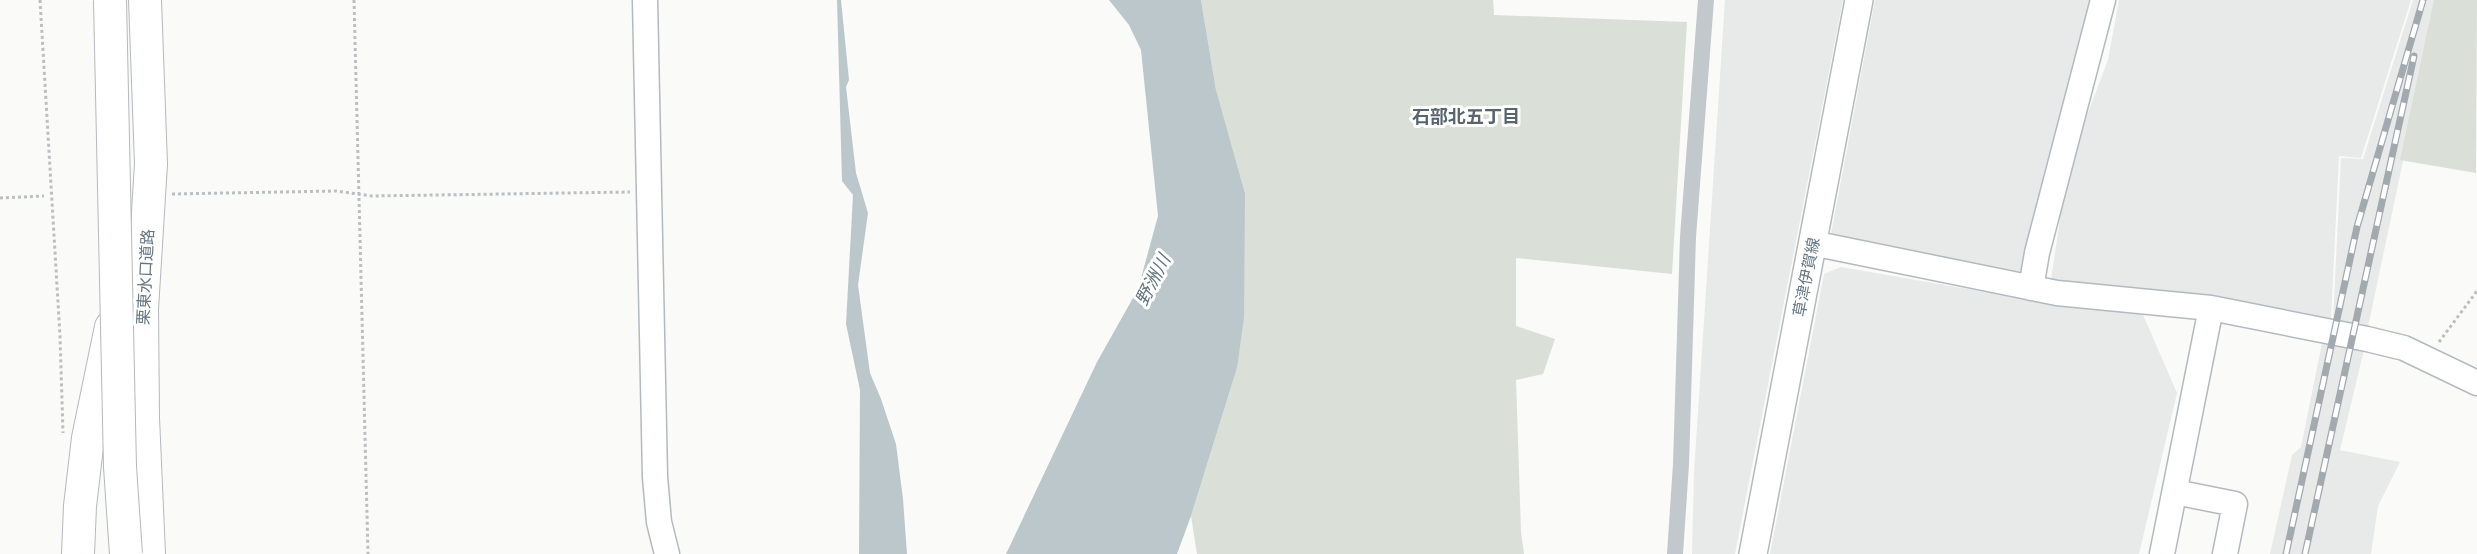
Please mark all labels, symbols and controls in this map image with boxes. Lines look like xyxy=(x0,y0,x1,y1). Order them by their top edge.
district label: 石部北五丁目 xyxy=(1412,106,1520,127)
street label: 栗東水口道路 xyxy=(133,229,157,325)
street label: 草津伊賀線 xyxy=(1790,236,1822,318)
water label: 野洲川 xyxy=(1131,249,1175,309)

